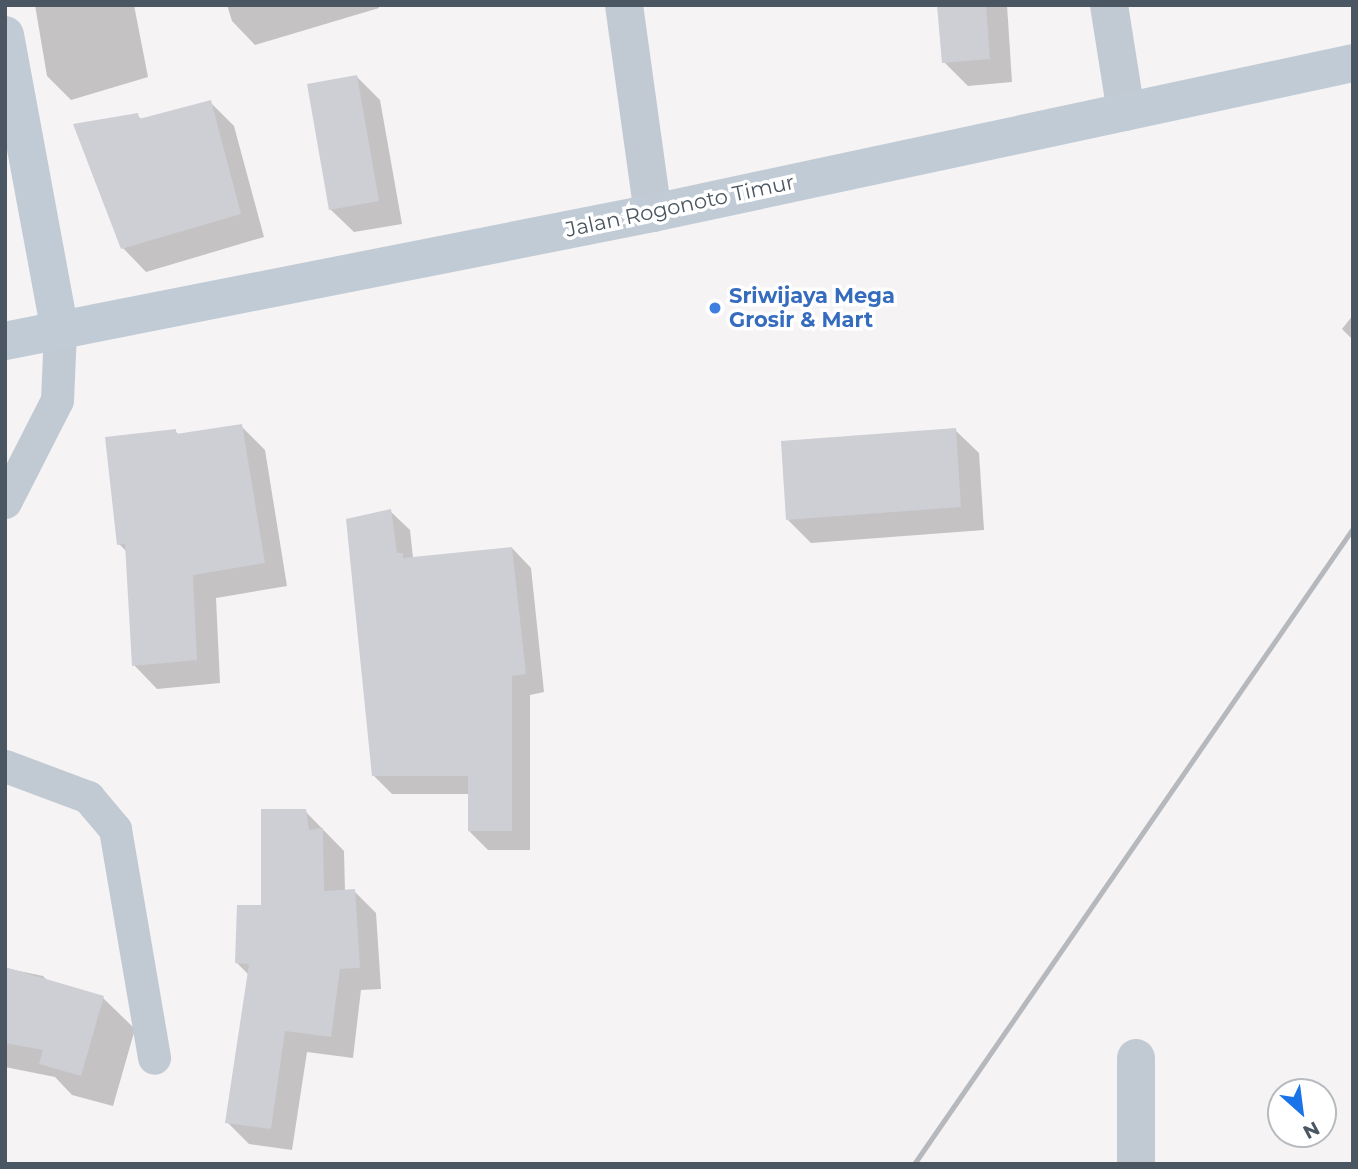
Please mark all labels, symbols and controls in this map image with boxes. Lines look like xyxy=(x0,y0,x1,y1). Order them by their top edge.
street label: Jalan Rogonoto Timur xyxy=(563,169,797,243)
place label: Sriwijaya Mega Grosir & Mart xyxy=(729,283,895,333)
marker: Sriwijaya Mega Grosir & Mart xyxy=(707,300,723,316)
north arrow xyxy=(1267,1078,1337,1148)
text: N xyxy=(1299,1116,1323,1144)

